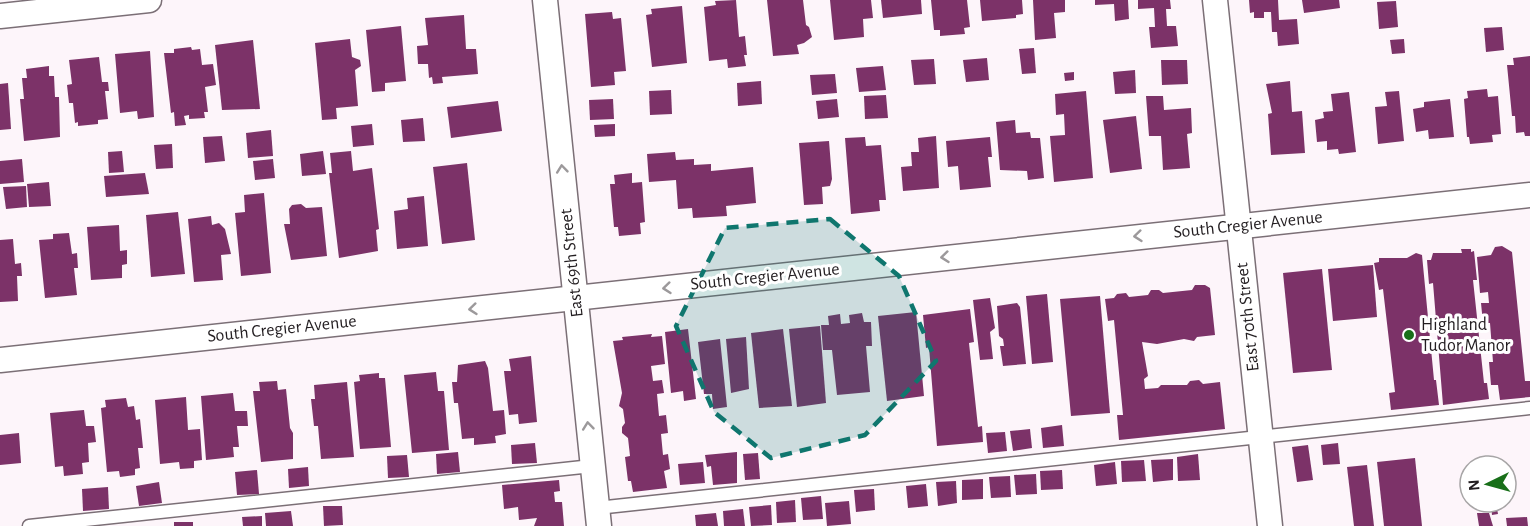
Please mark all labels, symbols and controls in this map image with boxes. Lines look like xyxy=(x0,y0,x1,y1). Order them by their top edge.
one-way arrow xyxy=(556,165,569,174)
street label: East 69th Street xyxy=(557,207,587,318)
street label: South Cregier Avenue xyxy=(1173,208,1323,242)
one-way arrow xyxy=(1134,230,1143,242)
one-way arrow xyxy=(940,251,949,263)
street label: South Cregier Avenue xyxy=(690,260,840,294)
street label: East 70th Street xyxy=(1233,261,1263,372)
one-way arrow xyxy=(663,281,672,293)
one-way arrow xyxy=(469,302,478,315)
street label: South Cregier Avenue xyxy=(207,312,357,346)
place label: Highland Tudor Manor xyxy=(1421,316,1511,355)
marker: Highland Tudor Manor xyxy=(1402,328,1416,342)
one-way arrow xyxy=(582,421,595,431)
north arrow xyxy=(1458,454,1518,514)
text: N xyxy=(1466,479,1483,491)

